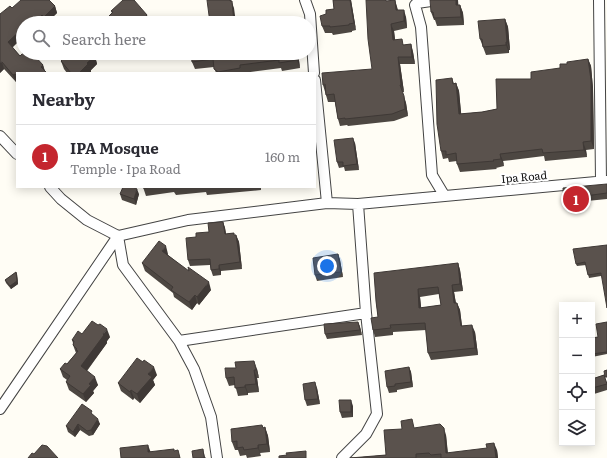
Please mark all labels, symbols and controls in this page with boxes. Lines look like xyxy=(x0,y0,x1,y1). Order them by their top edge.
search box xyxy=(16,16,316,60)
icon: search xyxy=(30,27,52,49)
text: Search here xyxy=(62,27,146,50)
text: Nearby xyxy=(32,86,95,111)
text: IPA Mosque xyxy=(70,136,159,159)
text: 1 xyxy=(42,147,48,166)
text: 160 m xyxy=(265,147,300,166)
text: Temple · Ipa Road xyxy=(70,159,181,178)
street label: Ipa Road xyxy=(500,166,548,186)
pin: 1 xyxy=(563,184,589,214)
your location xyxy=(317,256,337,276)
map controls xyxy=(559,302,595,446)
button: + xyxy=(559,302,595,338)
button: − xyxy=(559,338,595,374)
button: locate xyxy=(559,374,595,410)
button: layers xyxy=(559,410,595,446)

